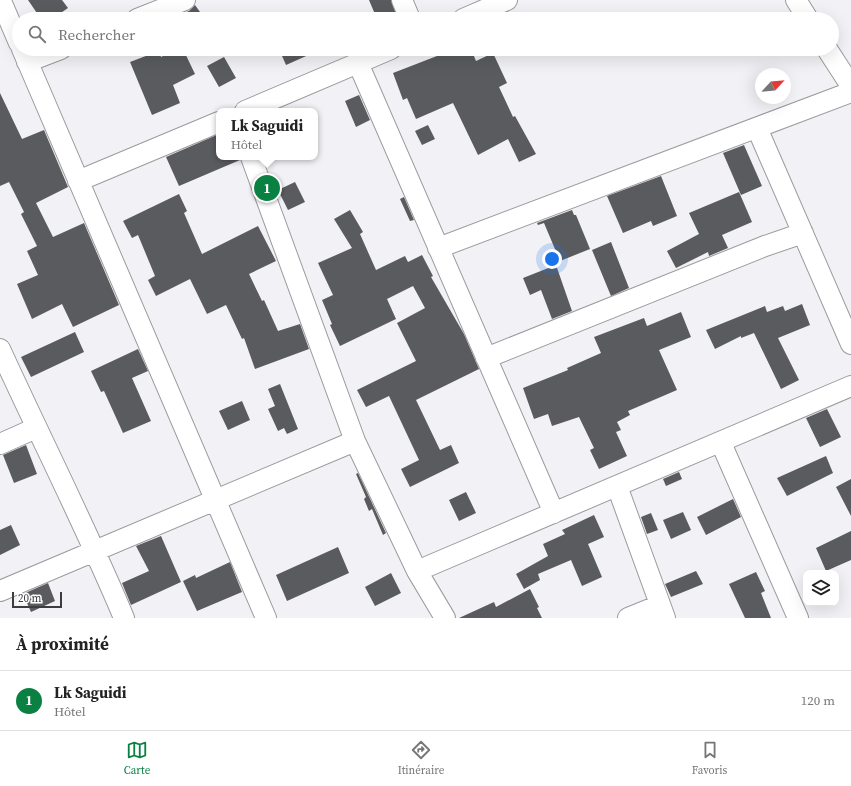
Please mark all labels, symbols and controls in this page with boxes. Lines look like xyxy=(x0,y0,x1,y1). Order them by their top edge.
search box xyxy=(12,12,839,56)
icon: search xyxy=(26,23,48,45)
text: Rechercher xyxy=(58,24,135,45)
north arrow xyxy=(755,68,791,104)
popup xyxy=(216,108,318,160)
text: Lk Saguidi xyxy=(231,115,303,136)
text: Hôtel xyxy=(231,136,262,153)
pin: 1 xyxy=(254,173,280,203)
your location xyxy=(542,249,562,269)
map controls xyxy=(803,570,839,606)
button: layers xyxy=(803,570,839,606)
scale bar xyxy=(12,590,62,609)
text: 20 m xyxy=(18,591,41,606)
text: À proximité xyxy=(16,632,109,656)
text: Lk Saguidi xyxy=(54,682,127,703)
text: 1 xyxy=(25,692,33,709)
text: 120 m xyxy=(801,692,835,709)
text: Hôtel xyxy=(54,703,86,720)
tab: Carte xyxy=(124,739,150,778)
tab: Itinéraire xyxy=(398,739,444,778)
tab: Favoris xyxy=(692,739,727,778)

